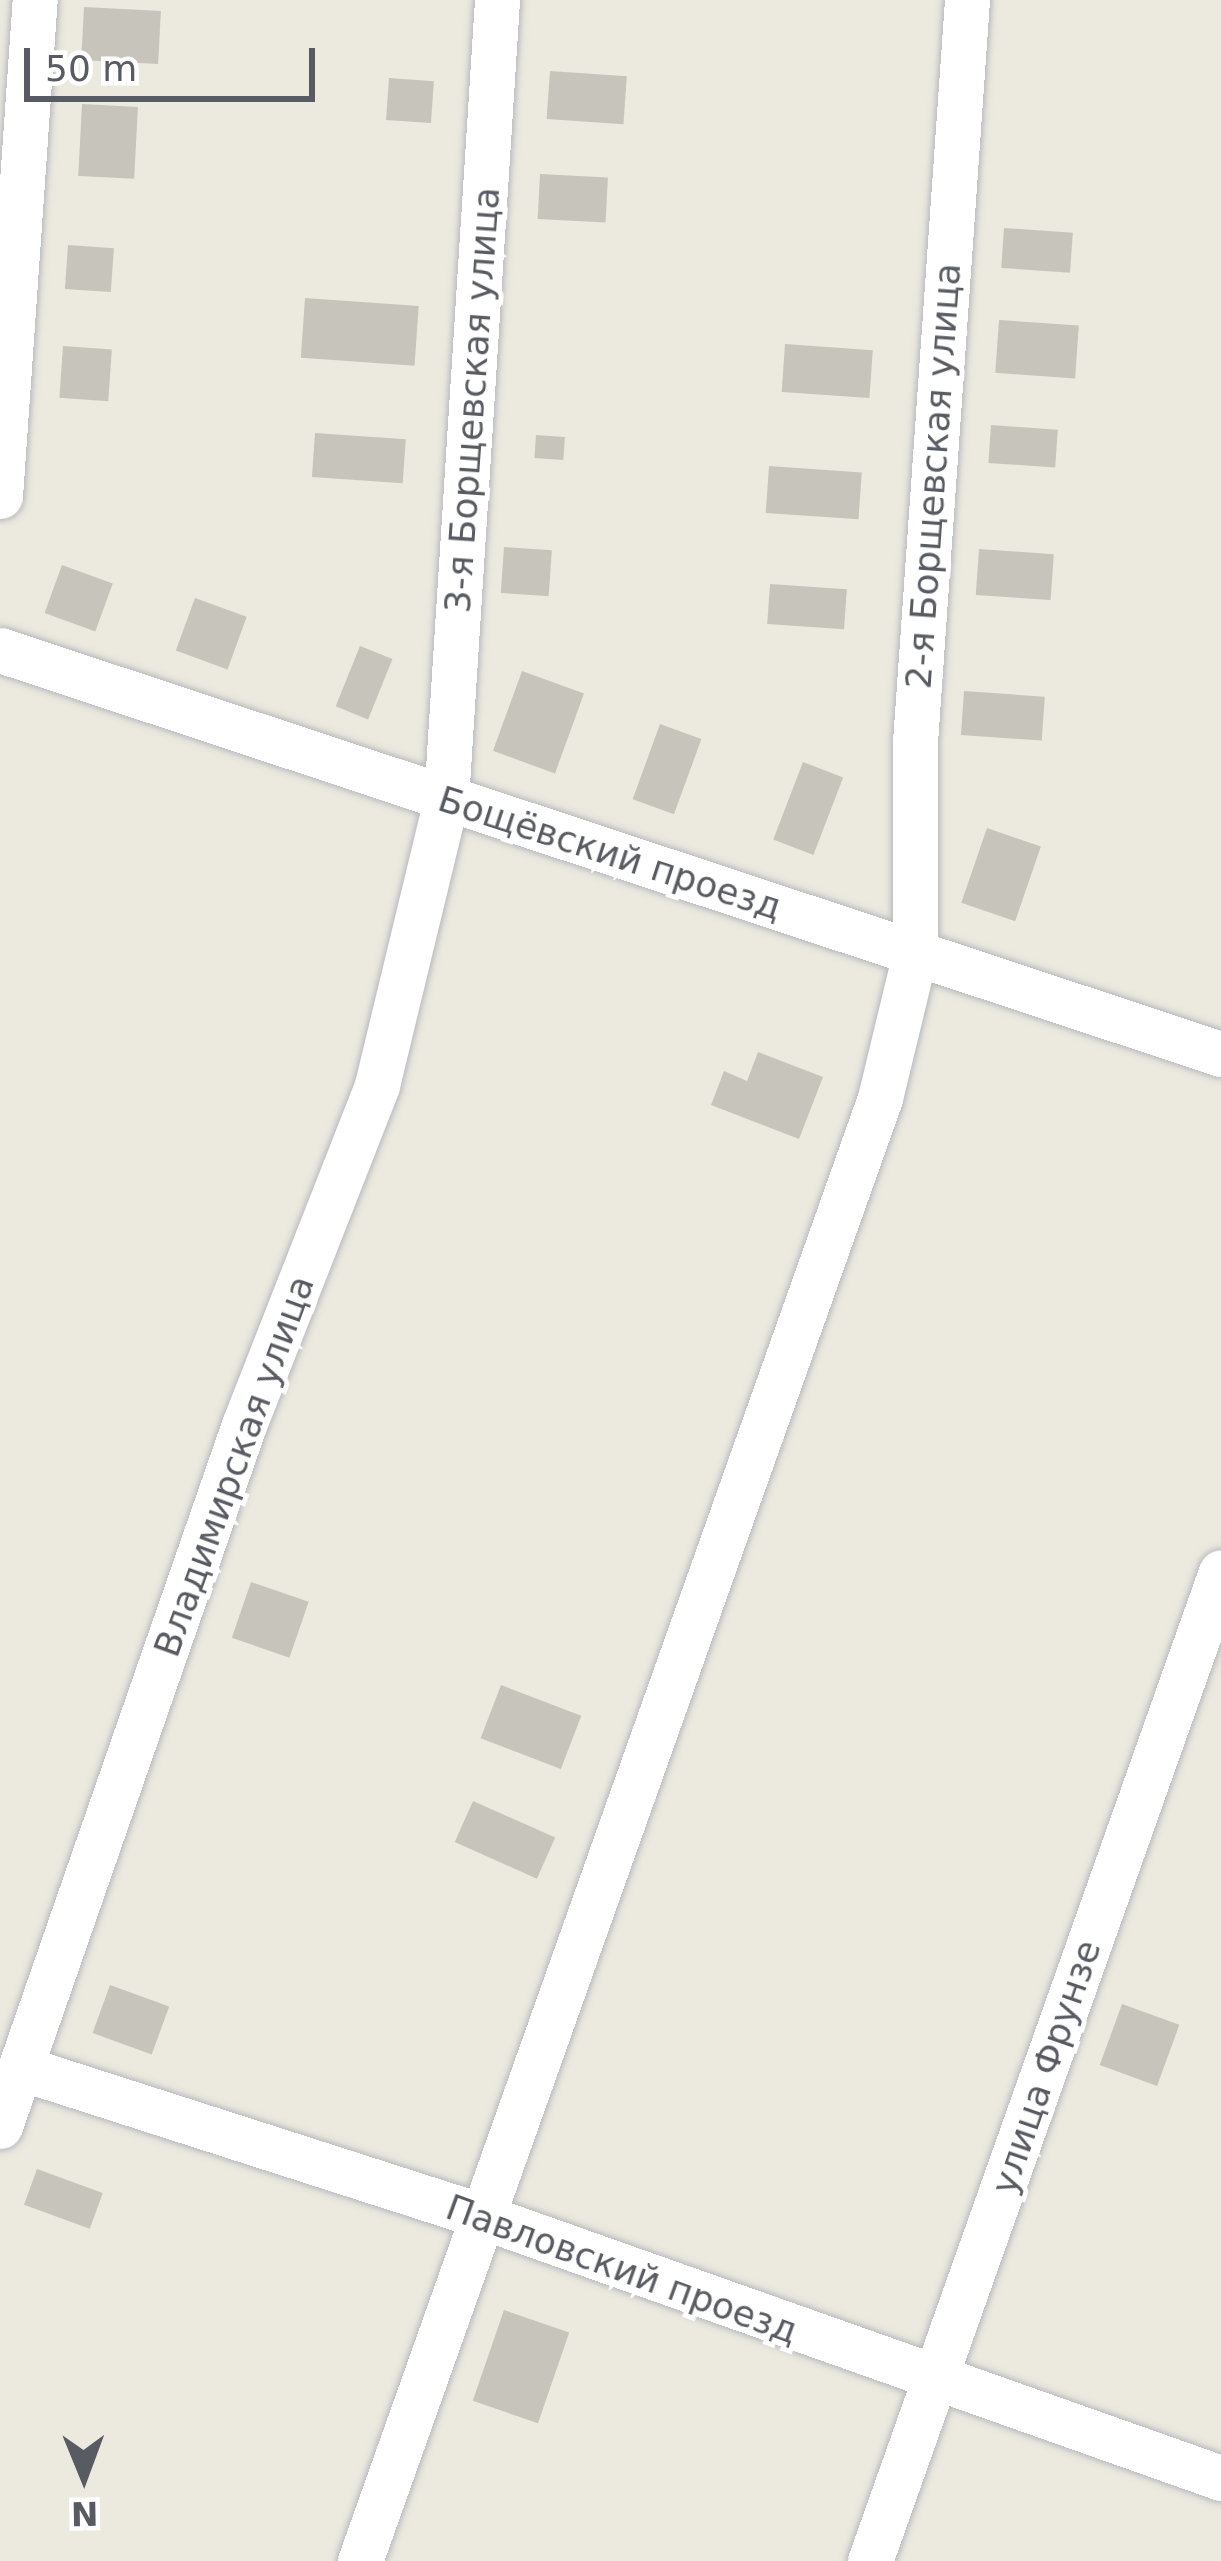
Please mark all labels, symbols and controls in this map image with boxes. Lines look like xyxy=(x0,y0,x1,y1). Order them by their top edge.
scale bar xyxy=(30,24,321,98)
text: 50 m xyxy=(45,48,137,89)
street label: 3-я Борщевская улица xyxy=(436,186,508,614)
street label: 2-я Борщевская улица xyxy=(897,262,969,690)
street label: Бощёвский проезд xyxy=(433,777,787,929)
street label: Владимирская улица xyxy=(145,1270,323,1662)
street label: улица Фрунзе xyxy=(982,1934,1110,2200)
street label: Павловский проезд xyxy=(440,2185,804,2353)
north arrow xyxy=(24,2417,144,2537)
text: N xyxy=(70,2494,99,2533)

